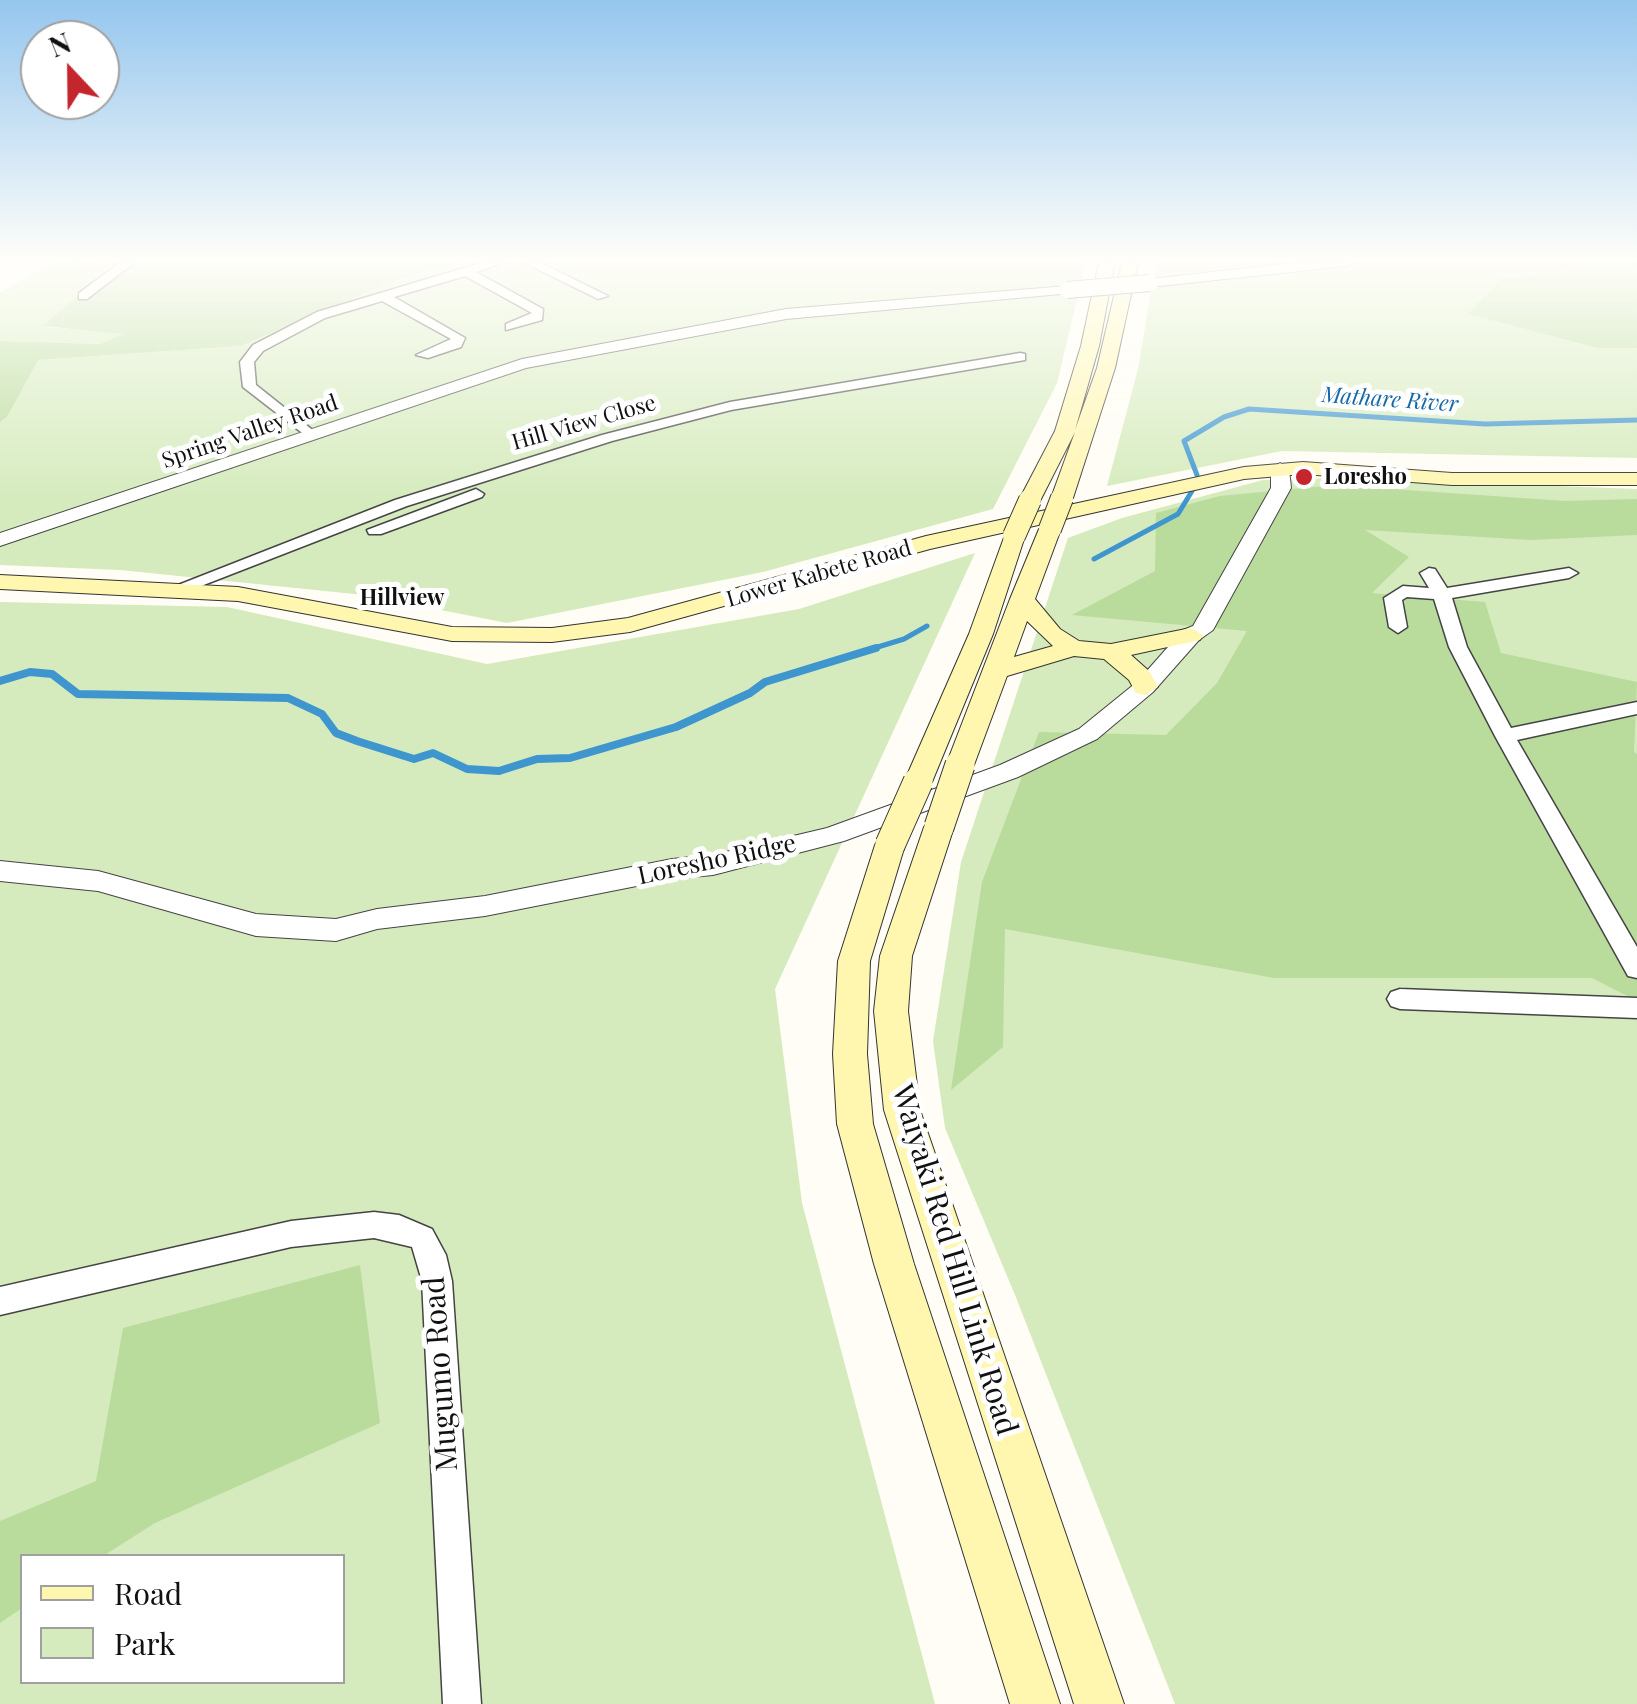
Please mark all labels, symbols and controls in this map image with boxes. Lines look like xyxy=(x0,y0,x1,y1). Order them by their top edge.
north arrow xyxy=(20,20,120,120)
text: N xyxy=(43,23,76,65)
water label: Mathare River xyxy=(1321,382,1459,418)
street label: Spring Valley Road xyxy=(159,390,341,474)
street label: Hill View Close xyxy=(509,390,659,456)
place label: Loresho xyxy=(1324,464,1407,490)
marker: Loresho xyxy=(1293,466,1315,488)
street label: Lower Kabete Road xyxy=(723,535,915,613)
district label: Hillview xyxy=(360,585,444,611)
street label: Loresho Ridge xyxy=(635,829,799,891)
street label: Waiyaki Red Hill Link Road xyxy=(884,1081,1024,1439)
street label: Mugumo Road xyxy=(416,1275,466,1473)
legend xyxy=(20,1554,345,1684)
text: Road xyxy=(114,1573,182,1613)
text: Park xyxy=(114,1623,176,1663)

